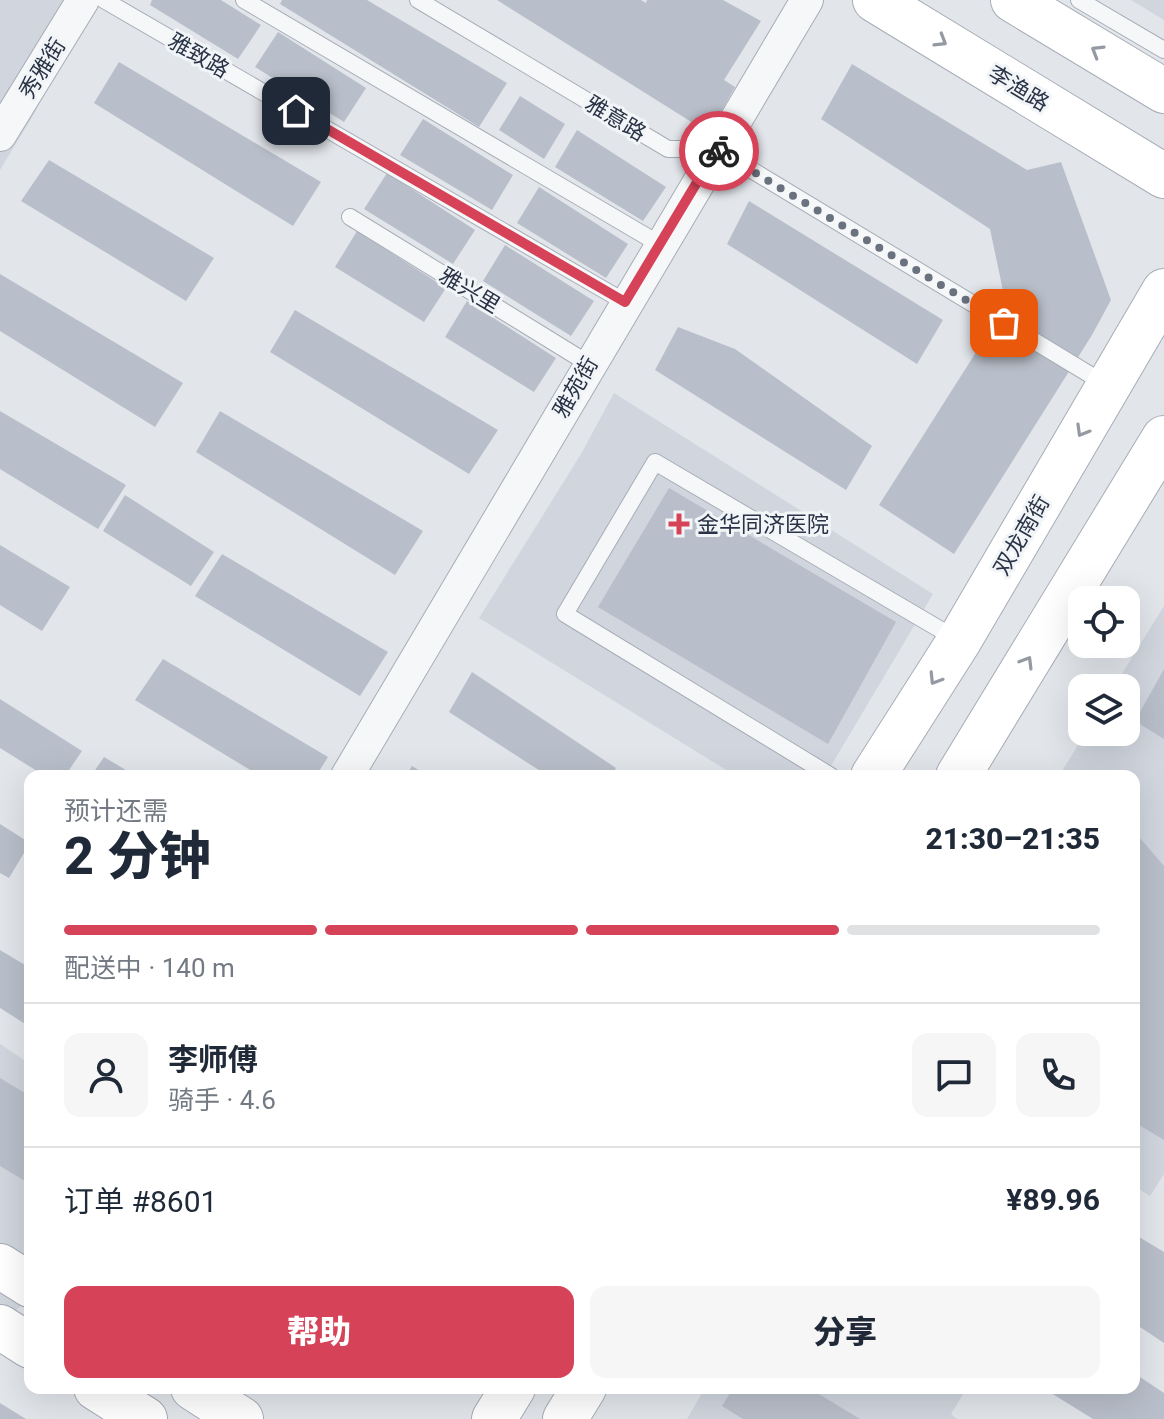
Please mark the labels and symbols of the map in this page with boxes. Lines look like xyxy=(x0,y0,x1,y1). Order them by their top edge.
street label: 雅致路 xyxy=(164,28,234,83)
one-way arrow xyxy=(932,31,947,46)
street label: 秀雅街 xyxy=(14,34,71,103)
one-way arrow xyxy=(1091,45,1106,60)
street label: 李渔路 xyxy=(984,61,1053,116)
pin xyxy=(262,77,330,145)
street label: 雅意路 xyxy=(581,91,650,146)
courier xyxy=(679,111,759,191)
street label: 雅兴里 xyxy=(435,263,504,318)
pin xyxy=(970,289,1038,357)
street label: 雅苑街 xyxy=(548,352,603,422)
one-way arrow xyxy=(1076,422,1092,437)
street label: 双龙南街 xyxy=(989,491,1054,580)
place label: 金华同济医院 xyxy=(697,512,829,537)
marker: 金华同济医院 xyxy=(668,513,690,535)
one-way arrow xyxy=(1018,656,1033,671)
one-way arrow xyxy=(930,670,945,685)

